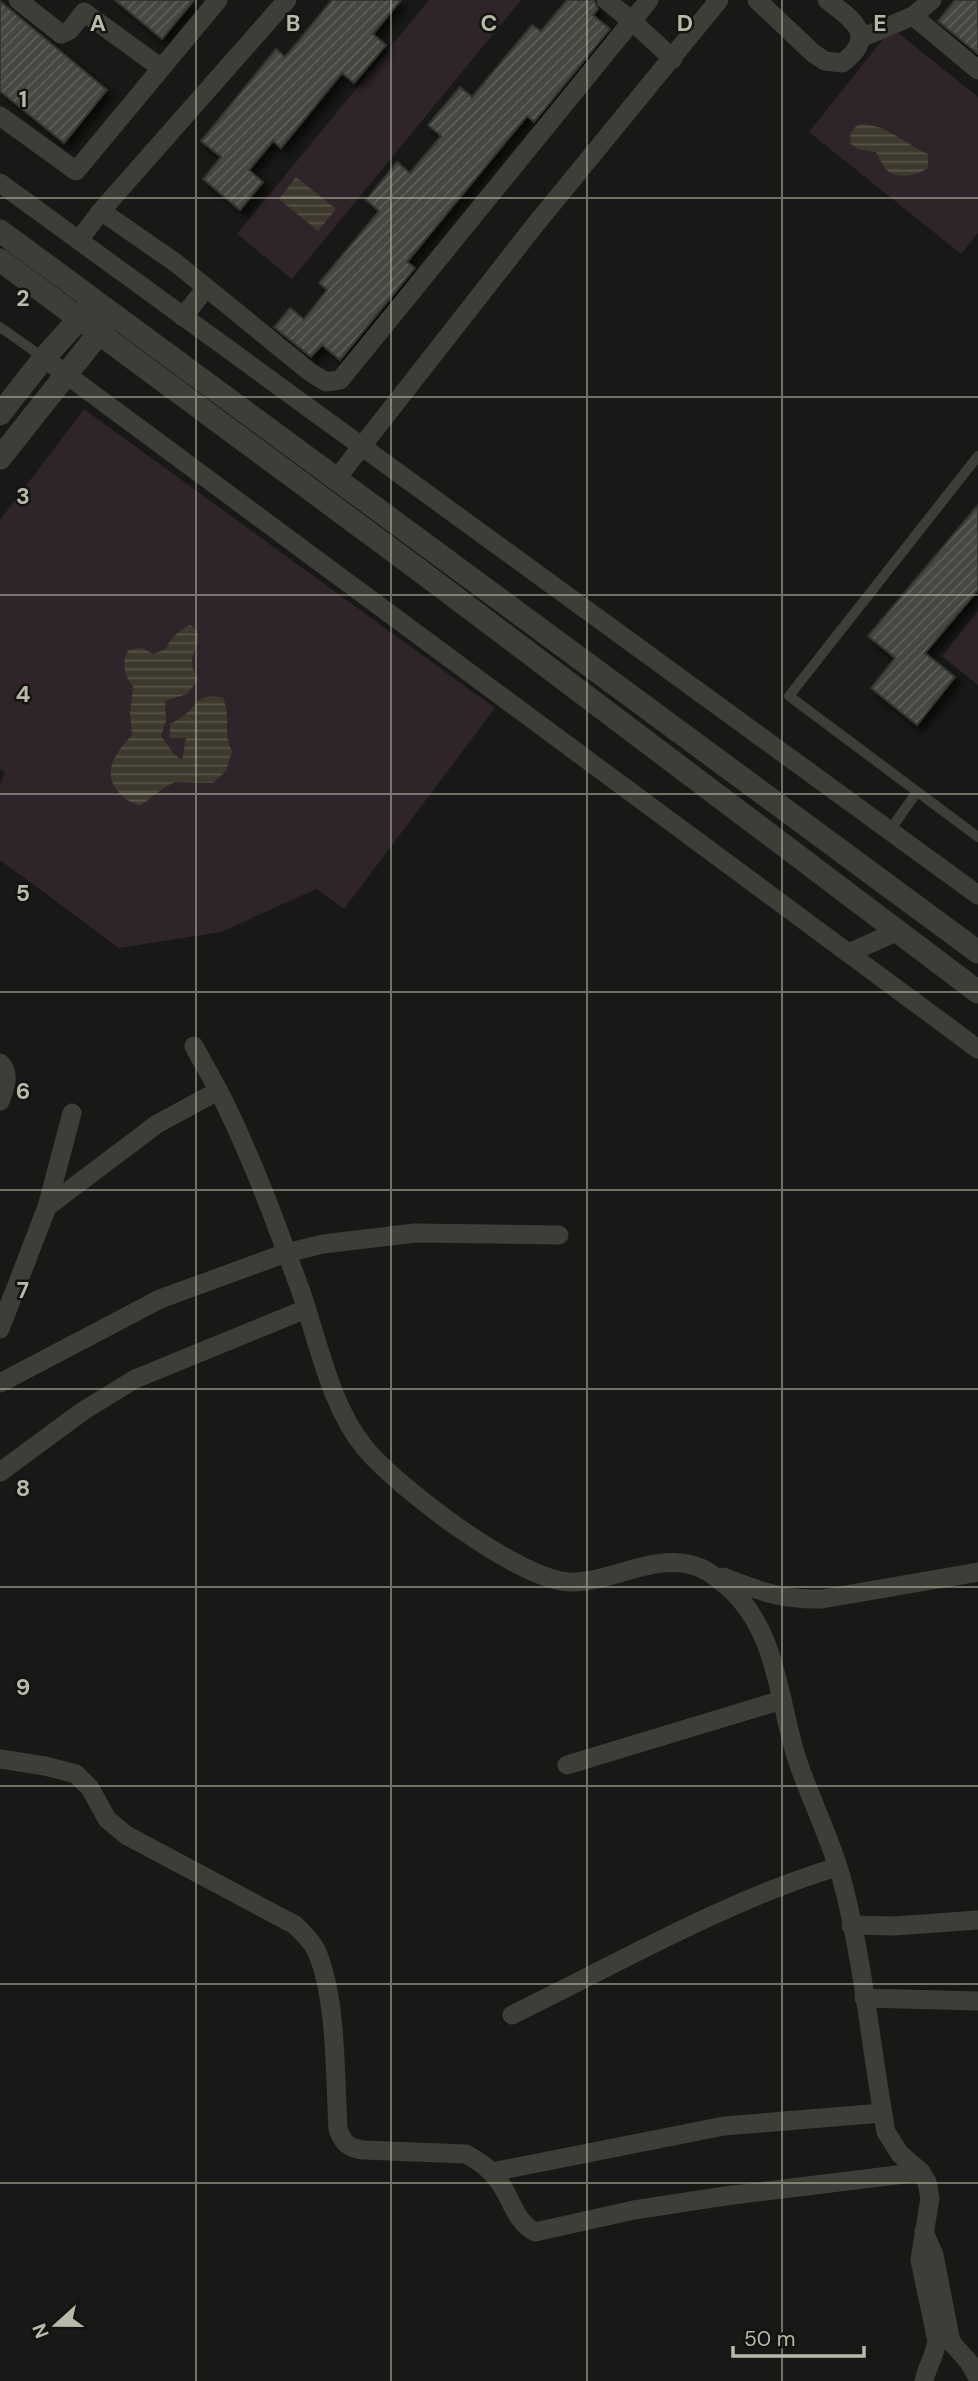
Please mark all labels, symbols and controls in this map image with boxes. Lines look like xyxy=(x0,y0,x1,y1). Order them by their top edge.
text: A xyxy=(90,8,106,38)
text: B xyxy=(286,8,300,38)
text: C xyxy=(481,8,497,38)
text: D xyxy=(677,8,693,38)
text: E xyxy=(873,8,887,38)
text: 1 xyxy=(19,84,27,114)
text: 2 xyxy=(16,283,30,313)
text: 3 xyxy=(16,481,30,511)
text: 4 xyxy=(16,679,31,709)
text: 5 xyxy=(16,878,30,908)
text: 6 xyxy=(16,1076,30,1106)
text: 7 xyxy=(17,1275,29,1305)
text: 8 xyxy=(16,1473,30,1503)
text: 9 xyxy=(16,1672,30,1702)
north arrow xyxy=(21,2290,91,2360)
scale bar xyxy=(733,2314,864,2358)
text: N xyxy=(26,2320,55,2342)
text: 50 m xyxy=(744,2325,795,2353)

